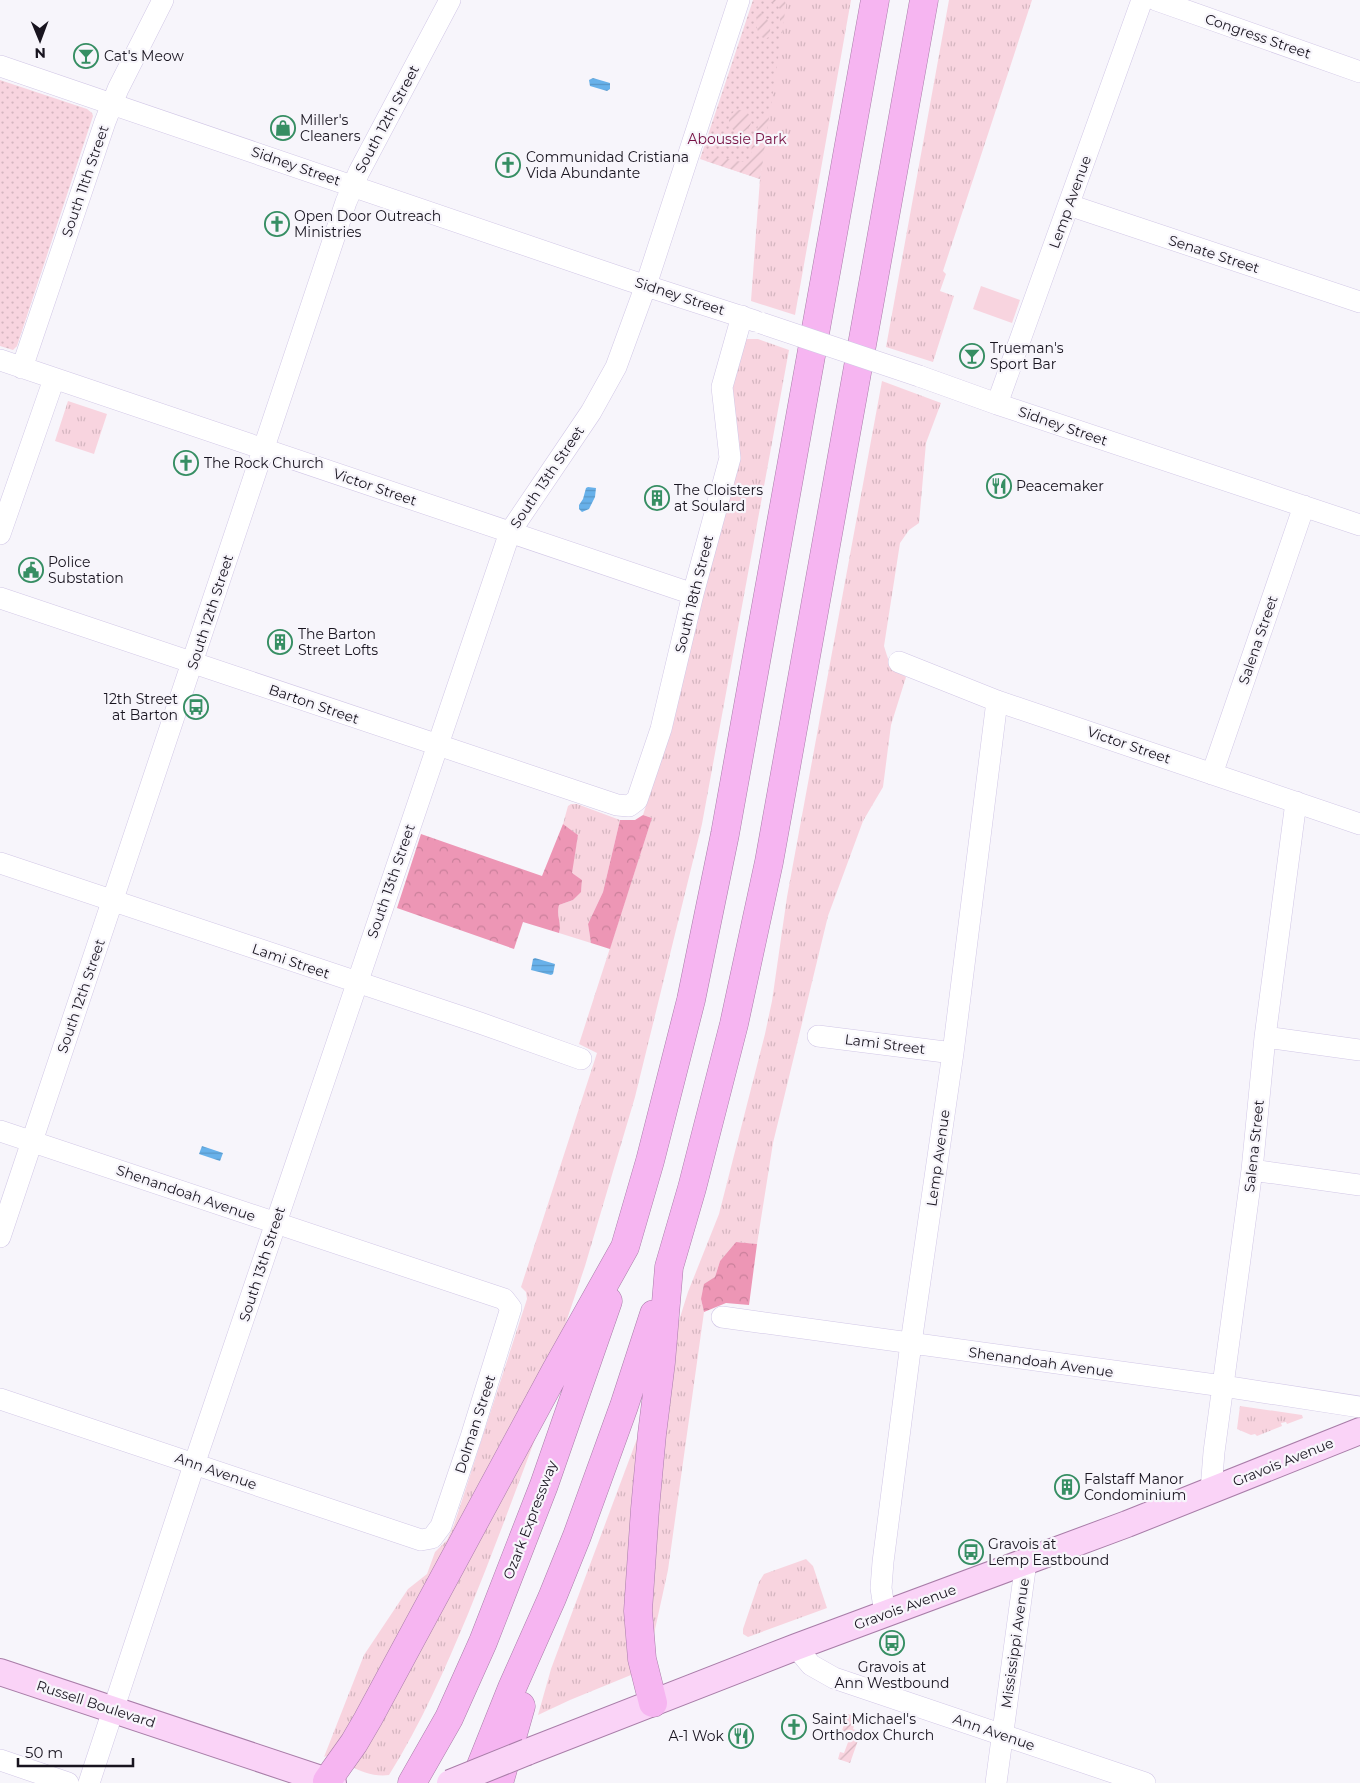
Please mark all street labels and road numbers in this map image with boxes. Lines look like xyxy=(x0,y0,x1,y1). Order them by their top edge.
street label: Congress Street xyxy=(1203,9,1314,63)
street label: South 12th Street xyxy=(351,62,423,176)
street label: South 11th Street xyxy=(57,123,113,239)
street label: Sidney Street xyxy=(249,142,343,190)
street label: Lemp Avenue xyxy=(1045,153,1095,251)
street label: Senate Street xyxy=(1166,231,1262,277)
street label: Sidney Street xyxy=(633,273,727,319)
street label: Sidney Street xyxy=(1016,402,1110,450)
street label: South 13th Street xyxy=(506,422,588,532)
street label: Victor Street xyxy=(331,464,419,510)
street label: South 18th Street xyxy=(671,533,717,655)
street label: South 12th Street xyxy=(183,552,237,672)
street label: Salena Street xyxy=(1234,593,1282,687)
street label: Barton Street xyxy=(266,680,362,728)
street label: Victor Street xyxy=(1085,722,1173,768)
street label: South 13th Street xyxy=(363,821,419,941)
street label: South 12th Street xyxy=(53,936,109,1056)
street label: Lami Street xyxy=(250,939,333,983)
street label: Lami Street xyxy=(844,1030,927,1058)
street label: Salena Street xyxy=(1240,1099,1268,1193)
street label: Lemp Avenue xyxy=(922,1108,954,1208)
street label: Shenandoah Avenue xyxy=(114,1161,258,1225)
street label: South 13th Street xyxy=(235,1204,289,1324)
street label: Shenandoah Avenue xyxy=(967,1343,1115,1381)
street label: Dolman Street xyxy=(451,1372,500,1476)
street label: Gravois Avenue xyxy=(1230,1434,1336,1490)
street label: Ann Avenue xyxy=(173,1449,259,1493)
street label: Ozark Expressway xyxy=(499,1458,561,1582)
street label: Mississippi Avenue xyxy=(997,1577,1033,1709)
street label: Gravois Avenue xyxy=(852,1580,958,1634)
street label: Russell Boulevard xyxy=(34,1676,158,1732)
street label: Ann Avenue xyxy=(951,1710,1037,1754)

